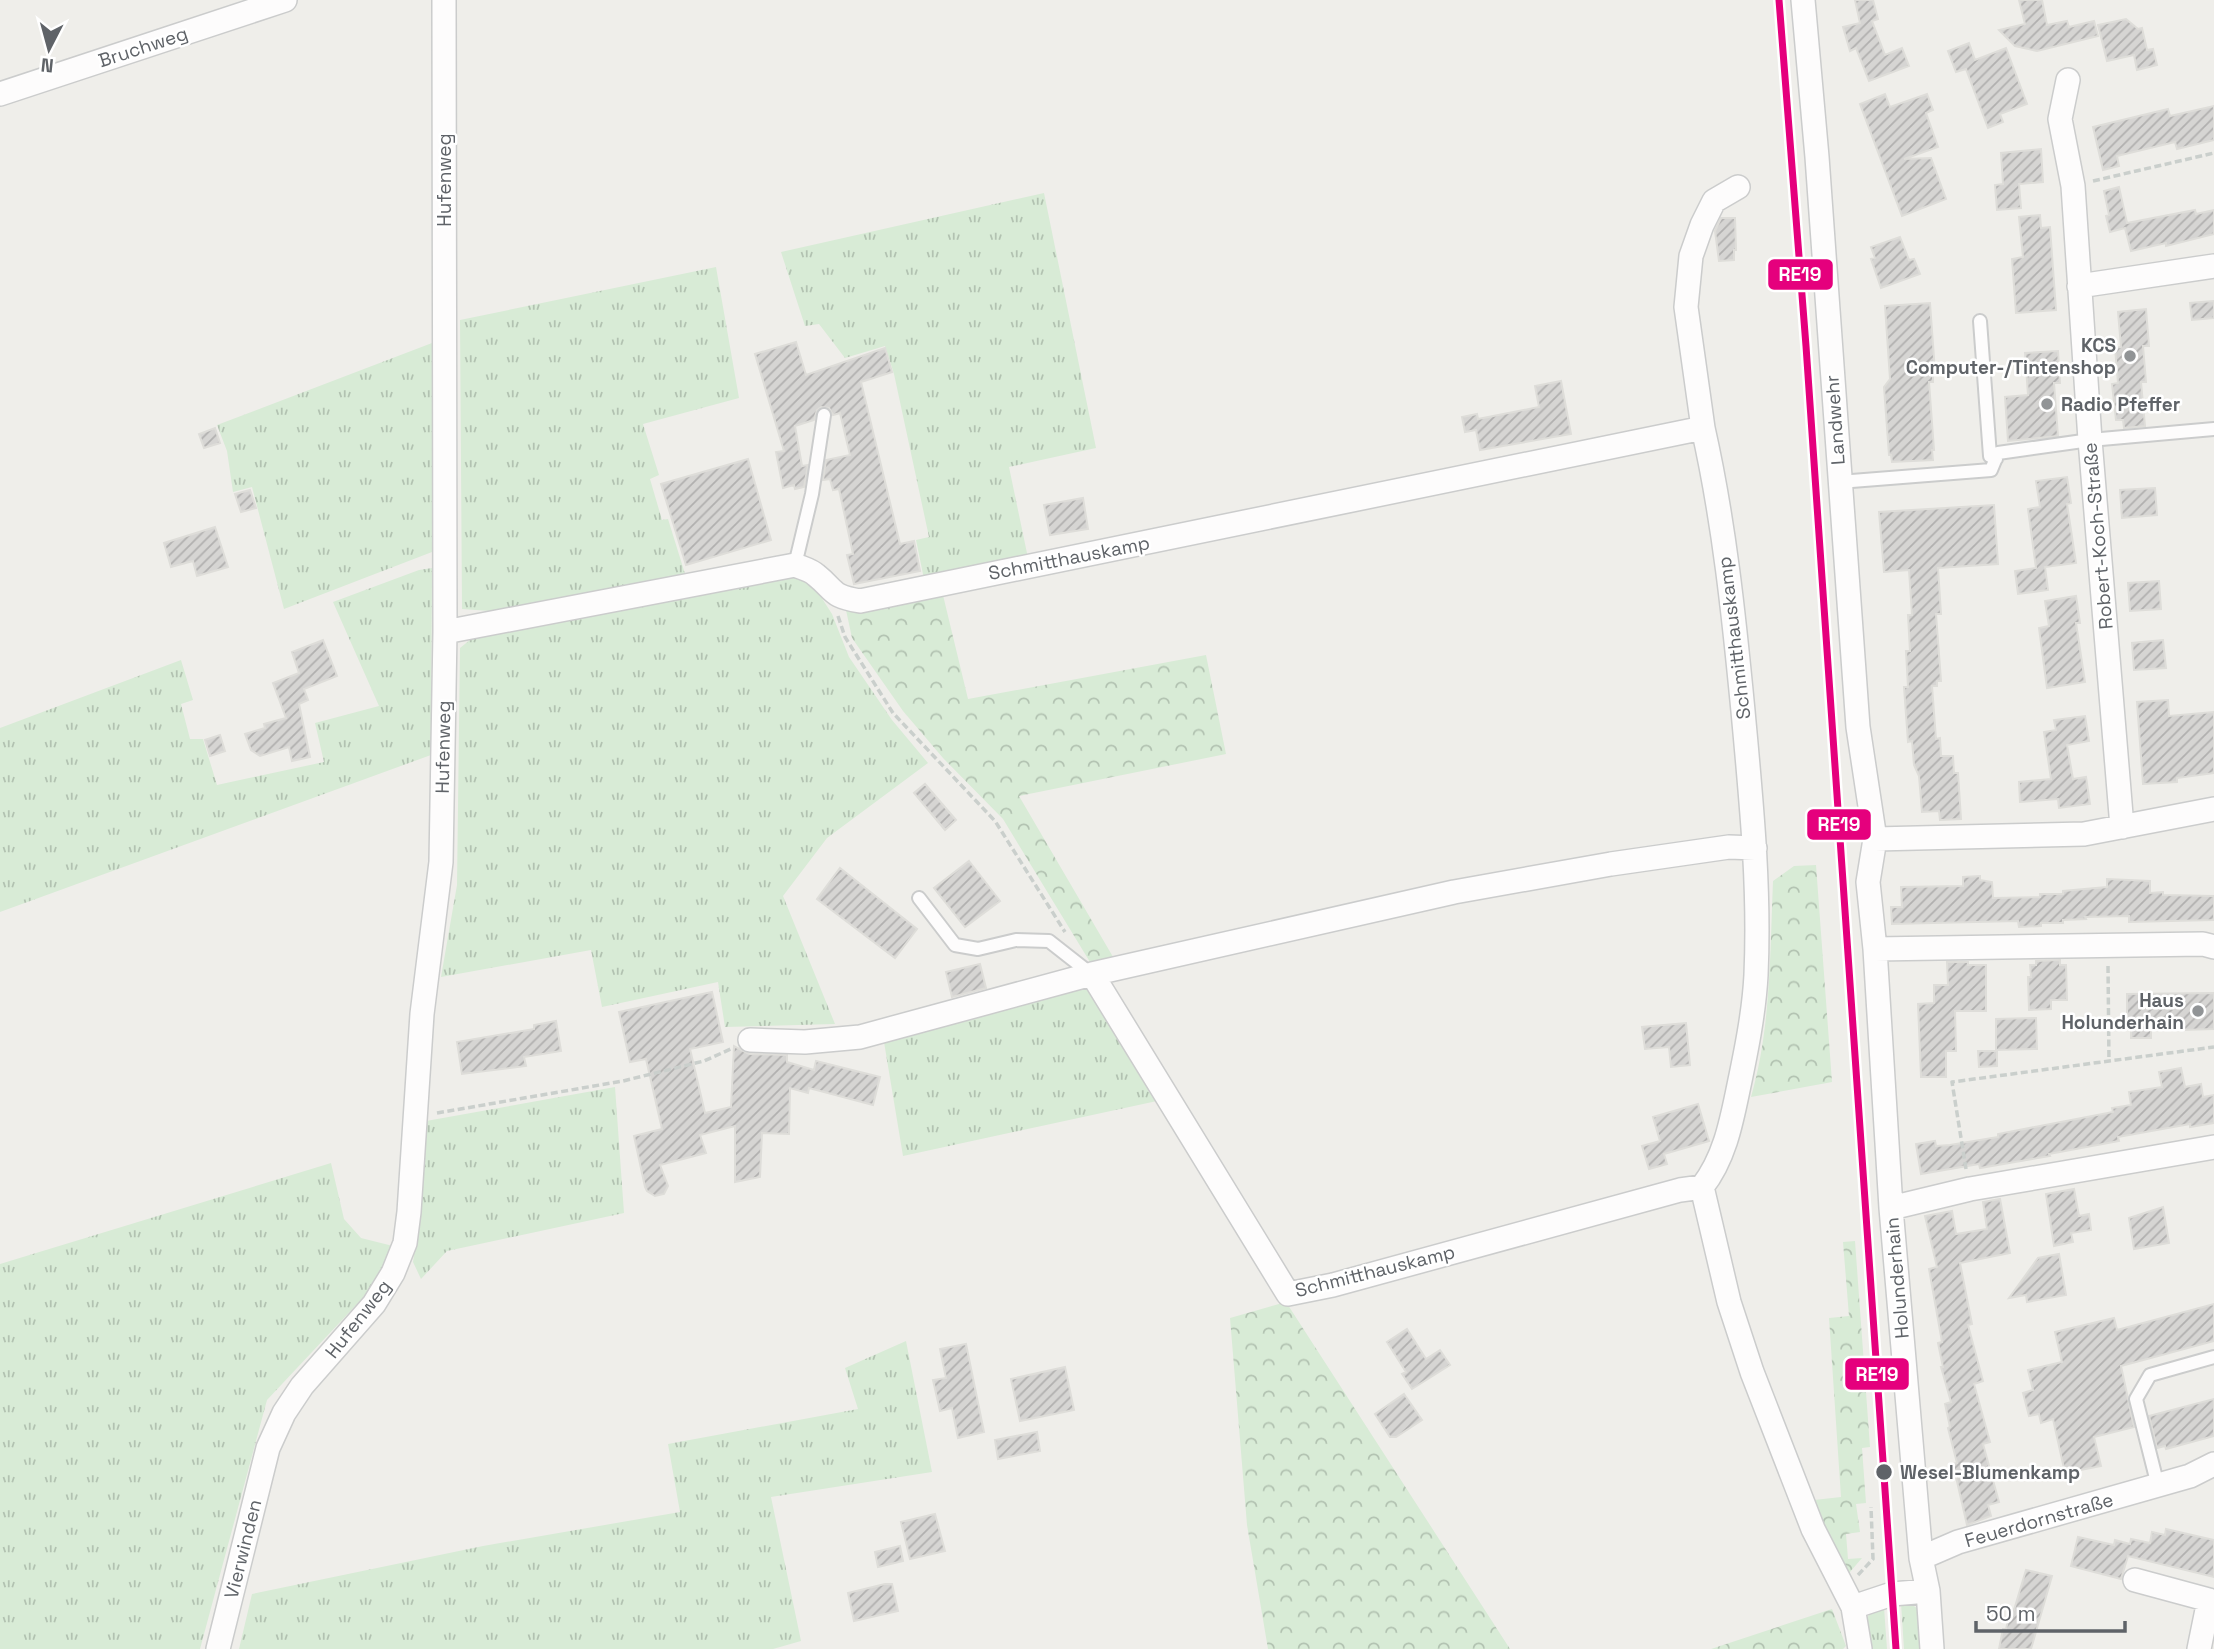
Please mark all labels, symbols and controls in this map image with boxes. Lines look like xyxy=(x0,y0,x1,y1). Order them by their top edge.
north arrow xyxy=(14,14,84,84)
street label: Bruchweg xyxy=(95,21,191,73)
text: N xyxy=(40,52,55,79)
street label: Hufenweg xyxy=(432,133,457,227)
line badge: RE19 xyxy=(1767,258,1834,291)
text: RE19 xyxy=(1779,262,1821,287)
place label: KCS Computer-/Tintenshop xyxy=(1906,333,2116,380)
marker: KCS Computer-/Tintenshop xyxy=(2122,348,2138,364)
street label: Landwehr xyxy=(1819,374,1851,466)
place label: Radio Pfeffer xyxy=(2061,392,2180,417)
marker: Radio Pfeffer xyxy=(2039,396,2055,412)
street label: Robert-Koch-Straße xyxy=(2077,442,2119,630)
street label: Schmitthauskamp xyxy=(986,530,1152,586)
street label: Schmitthauskamp xyxy=(1712,555,1756,721)
street label: Hufenweg xyxy=(430,700,456,794)
line badge: RE19 xyxy=(1806,808,1872,841)
text: RE19 xyxy=(1818,812,1860,837)
place label: Haus Holunderhain xyxy=(2061,988,2184,1035)
marker: Haus Holunderhain xyxy=(2190,1003,2206,1019)
street label: Holunderhain xyxy=(1879,1216,1915,1340)
street label: Schmitthauskamp xyxy=(1292,1239,1458,1303)
street label: Hufenweg xyxy=(319,1275,397,1363)
line badge: RE19 xyxy=(1844,1357,1910,1391)
text: RE19 xyxy=(1856,1362,1898,1387)
place label: Wesel-Blumenkamp xyxy=(1900,1460,2080,1485)
marker: Wesel-Blumenkamp xyxy=(1874,1462,1894,1482)
street label: Feuerdornstraße xyxy=(1962,1487,2116,1553)
street label: Vierwinden xyxy=(219,1497,267,1601)
scale bar xyxy=(1976,1590,2125,1634)
text: 50 m xyxy=(1986,1600,2036,1627)

